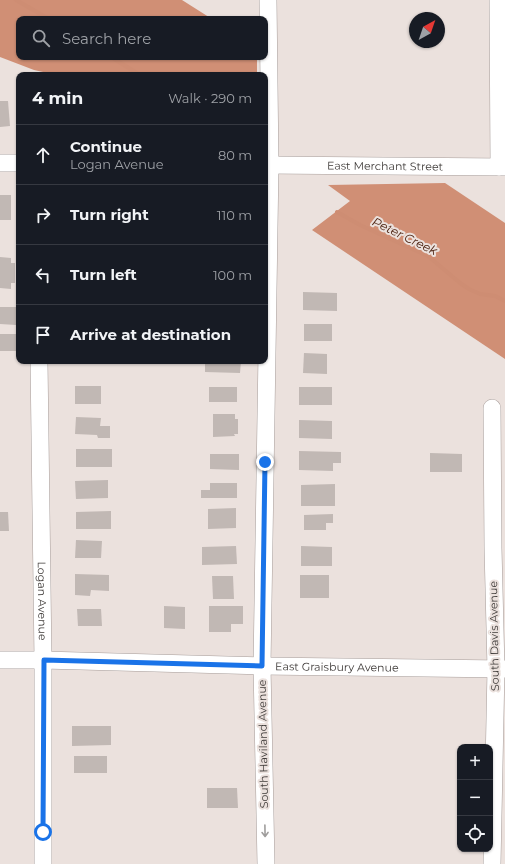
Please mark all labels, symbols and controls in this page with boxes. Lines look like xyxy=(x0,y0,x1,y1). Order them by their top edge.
north arrow xyxy=(409,12,445,48)
search box xyxy=(16,16,268,60)
icon: search xyxy=(30,27,52,49)
text: Search here xyxy=(62,29,151,48)
text: 4 min xyxy=(32,88,83,108)
text: Walk · 290 m xyxy=(168,90,252,106)
text: Continue xyxy=(70,137,142,156)
icon: ahead xyxy=(32,144,54,166)
text: 80 m xyxy=(218,147,252,163)
text: Logan Avenue xyxy=(70,156,164,172)
street label: East Merchant Street xyxy=(327,159,444,173)
icon: right xyxy=(32,204,54,226)
text: Turn right xyxy=(70,205,149,224)
text: 110 m xyxy=(217,207,252,223)
water label: Peter Creek xyxy=(370,214,441,259)
icon: left xyxy=(32,264,54,286)
text: Turn left xyxy=(70,265,137,284)
text: 100 m xyxy=(213,267,252,283)
icon: arrive xyxy=(32,324,54,346)
text: Arrive at destination xyxy=(70,325,231,344)
route end xyxy=(256,453,274,471)
street label: Logan Avenue xyxy=(35,561,50,641)
street label: South Davis Avenue xyxy=(486,581,502,691)
street label: East Graisbury Avenue xyxy=(275,659,399,675)
street label: South Haviland Avenue xyxy=(255,679,271,809)
map controls xyxy=(457,744,493,852)
button: + xyxy=(457,744,493,780)
button: − xyxy=(457,780,493,816)
button: locate xyxy=(457,816,493,852)
route start xyxy=(34,823,52,841)
one-way arrow xyxy=(261,824,269,837)

